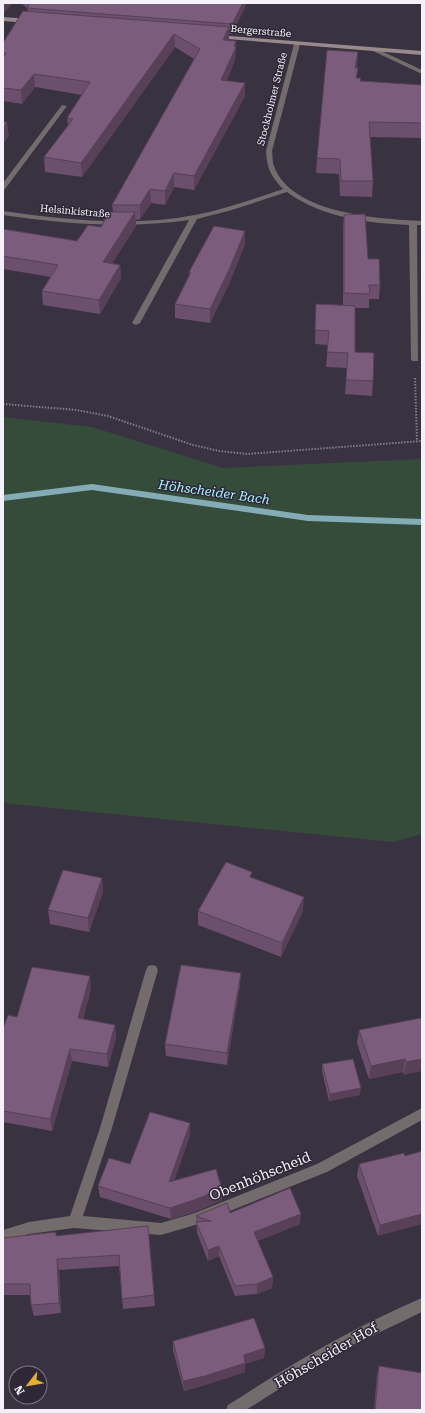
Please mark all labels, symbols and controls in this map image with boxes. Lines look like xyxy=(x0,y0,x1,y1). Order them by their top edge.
street label: Bergerstraße xyxy=(230,23,292,39)
street label: Stockholmer Straße xyxy=(255,51,289,147)
street label: Helsinkistraße xyxy=(40,202,111,220)
water label: Höhscheider Bach xyxy=(156,477,271,507)
street label: Obenhöhscheid xyxy=(207,1148,313,1204)
street label: Höhscheider Hof xyxy=(272,1319,381,1391)
north arrow xyxy=(8,1365,48,1405)
text: N xyxy=(12,1382,28,1397)

